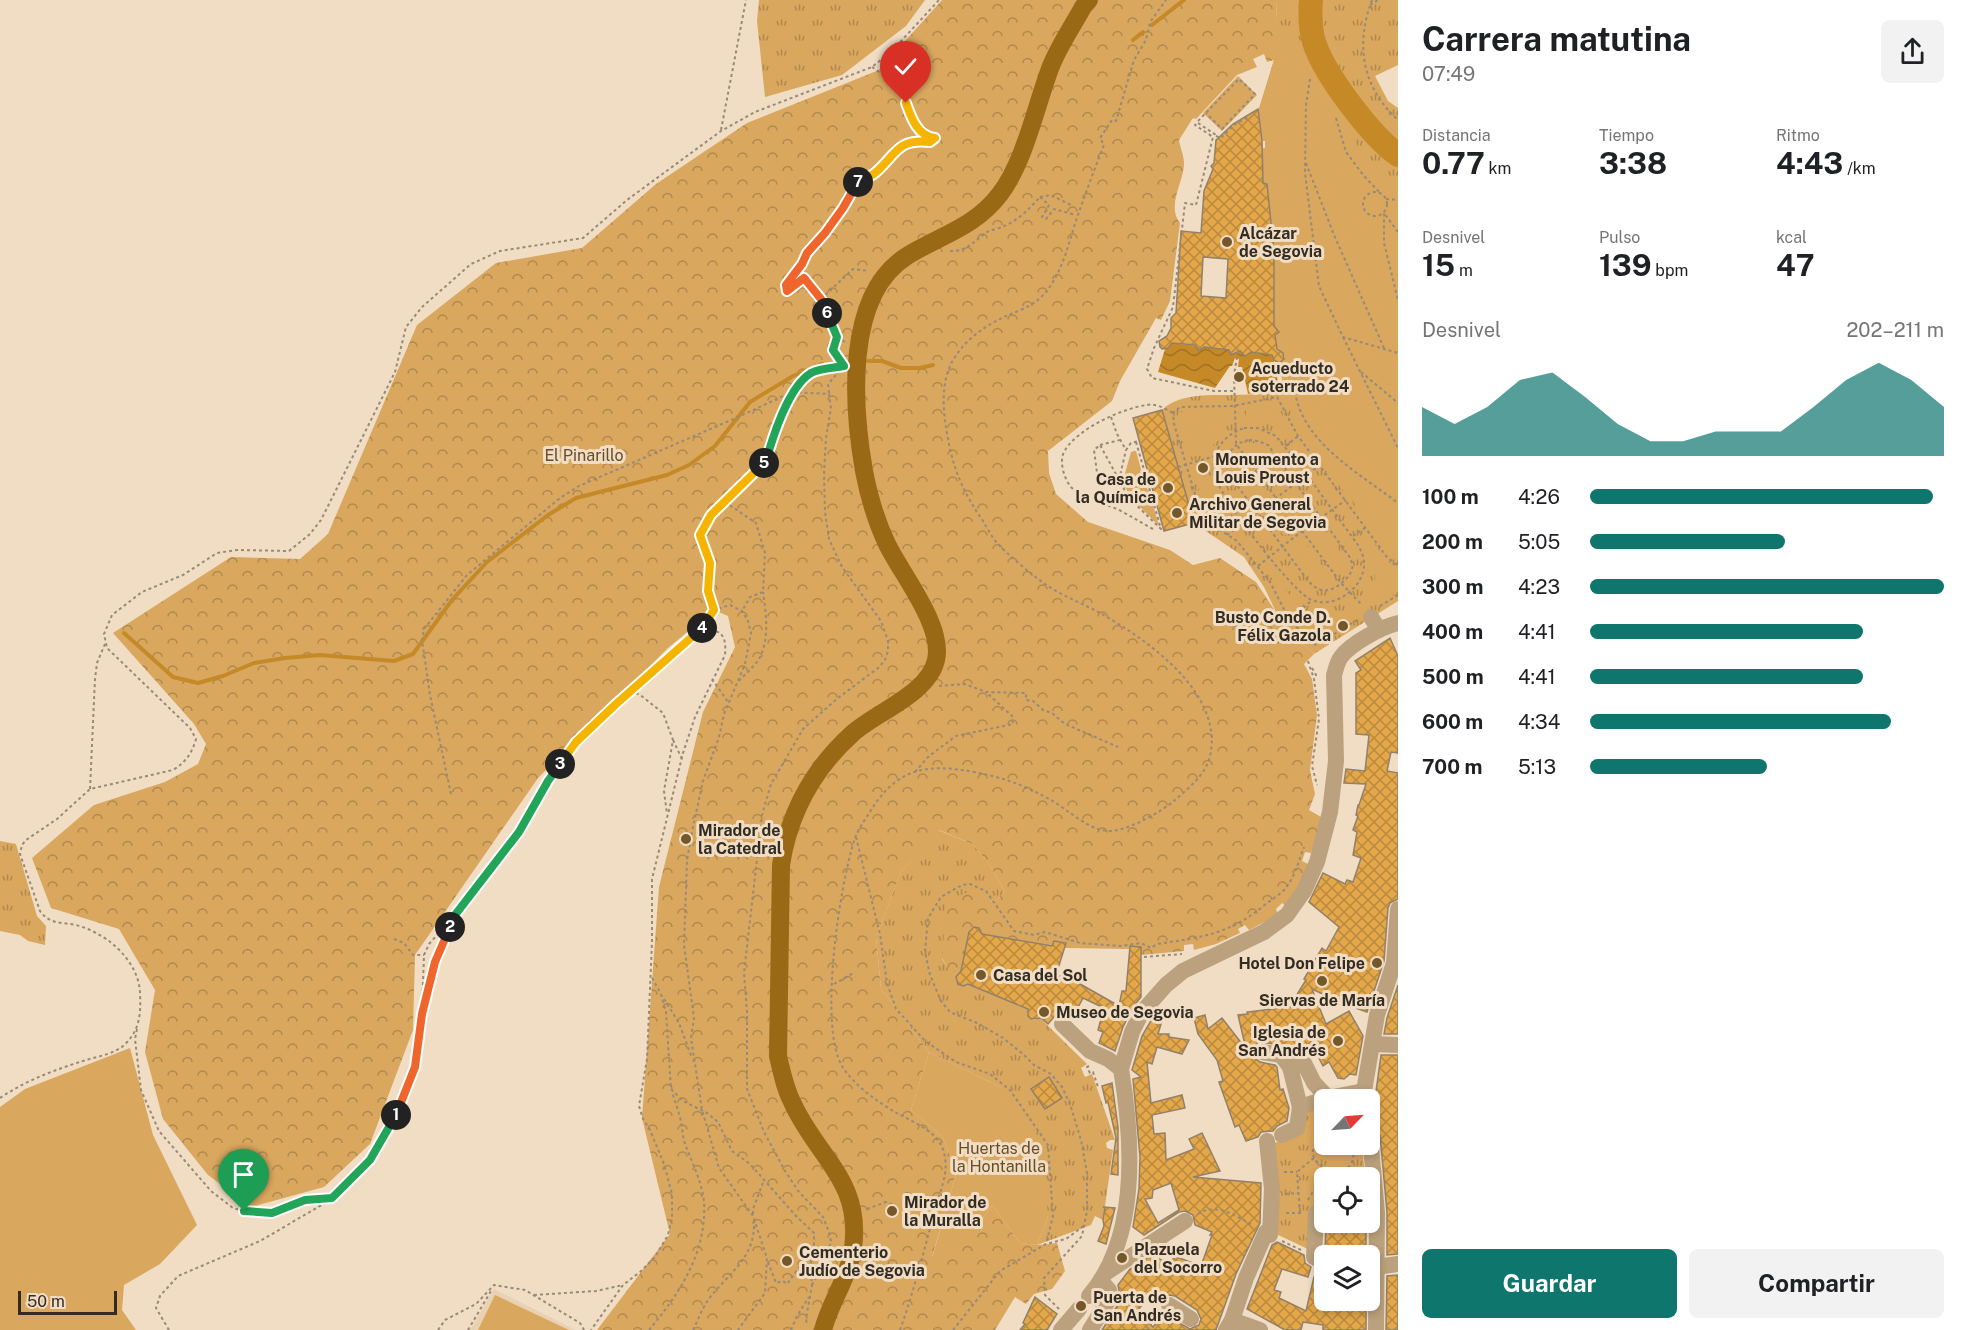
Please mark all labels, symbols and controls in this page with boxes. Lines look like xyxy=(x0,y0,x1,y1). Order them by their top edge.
text: Carrera matutina xyxy=(1422,20,1691,58)
button: share xyxy=(1881,20,1944,83)
pin xyxy=(880,41,931,103)
icon: check xyxy=(889,50,922,83)
text: 07:49 xyxy=(1422,62,1475,86)
text: Distancia xyxy=(1422,126,1491,145)
text: Tiempo xyxy=(1599,126,1654,145)
text: Ritmo xyxy=(1776,126,1820,145)
text: 0.77 xyxy=(1422,145,1485,181)
text: 3:38 xyxy=(1599,145,1667,181)
text: 4:43 xyxy=(1776,145,1843,181)
text: km xyxy=(1485,159,1511,178)
text: /km xyxy=(1843,159,1876,178)
pin: 7 xyxy=(843,167,873,197)
text: 7 xyxy=(853,172,863,191)
place label: Alcázar de Segovia xyxy=(1239,224,1322,261)
text: Desnivel xyxy=(1422,228,1485,247)
text: Pulso xyxy=(1599,228,1640,247)
text: kcal xyxy=(1776,228,1807,247)
marker: Alcázar de Segovia xyxy=(1220,235,1234,249)
text: 15 xyxy=(1422,247,1455,283)
text: 139 xyxy=(1599,247,1651,283)
text: 47 xyxy=(1776,247,1814,283)
text: m xyxy=(1455,261,1473,280)
text: bpm xyxy=(1651,261,1688,280)
pin: 6 xyxy=(812,298,842,328)
text: 6 xyxy=(822,303,832,322)
text: Desnivel xyxy=(1422,318,1501,342)
text: 202–211 m xyxy=(1846,318,1944,342)
place label: Acueducto soterrado 24 xyxy=(1251,359,1350,396)
marker: Acueducto soterrado 24 xyxy=(1232,370,1246,384)
park label: El Pinarillo xyxy=(544,446,624,465)
pin: 5 xyxy=(749,448,779,478)
place label: Monumento a Louis Proust xyxy=(1215,450,1319,487)
text: 5 xyxy=(759,453,769,472)
marker: Monumento a Louis Proust xyxy=(1196,461,1210,475)
place label: Casa de la Química xyxy=(1076,470,1156,507)
marker: Casa de la Química xyxy=(1161,481,1175,495)
text: 100 m xyxy=(1422,485,1479,509)
text: 4:26 xyxy=(1518,485,1560,509)
place label: Archivo General Militar de Segovia xyxy=(1189,495,1326,532)
marker: Archivo General Militar de Segovia xyxy=(1170,506,1184,520)
text: 200 m xyxy=(1422,530,1483,554)
text: 5:05 xyxy=(1518,530,1560,554)
text: 300 m xyxy=(1422,575,1483,599)
text: 4:23 xyxy=(1518,575,1560,599)
place label: Busto Conde D. Félix Gazola xyxy=(1215,608,1331,645)
pin: 4 xyxy=(687,613,717,643)
text: 4 xyxy=(697,618,707,637)
marker: Busto Conde D. Félix Gazola xyxy=(1336,619,1350,633)
text: 400 m xyxy=(1422,620,1483,644)
text: 4:41 xyxy=(1518,620,1556,644)
text: 500 m xyxy=(1422,665,1484,689)
text: 4:41 xyxy=(1518,665,1556,689)
text: 600 m xyxy=(1422,710,1483,734)
text: 4:34 xyxy=(1518,710,1560,734)
pin: 3 xyxy=(545,749,575,779)
text: 3 xyxy=(555,754,565,773)
text: 700 m xyxy=(1422,755,1482,779)
text: 5:13 xyxy=(1518,755,1556,779)
place label: Mirador de la Catedral xyxy=(698,821,782,858)
marker: Mirador de la Catedral xyxy=(679,832,693,846)
pin: 2 xyxy=(435,912,465,942)
text: 2 xyxy=(445,917,455,936)
place label: Hotel Don Felipe xyxy=(1238,954,1365,973)
marker: Hotel Don Felipe xyxy=(1370,956,1384,970)
place label: Casa del Sol xyxy=(993,966,1088,985)
marker: Casa del Sol xyxy=(974,968,988,982)
marker: Siervas de María xyxy=(1315,974,1329,988)
place label: Siervas de María xyxy=(1259,991,1385,1010)
place label: Museo de Segovia xyxy=(1056,1003,1194,1022)
marker: Museo de Segovia xyxy=(1037,1005,1051,1019)
place label: Iglesia de San Andrés xyxy=(1238,1023,1326,1060)
marker: Iglesia de San Andrés xyxy=(1331,1034,1345,1048)
north arrow xyxy=(1314,1089,1380,1155)
map controls xyxy=(1314,1089,1380,1311)
pin: 1 xyxy=(381,1100,411,1130)
text: 1 xyxy=(393,1105,399,1124)
park label: Huertas de la Hontanilla xyxy=(952,1139,1046,1176)
pin xyxy=(218,1149,269,1211)
icon: arrive xyxy=(227,1158,260,1191)
button: locate xyxy=(1314,1167,1380,1233)
place label: Mirador de la Muralla xyxy=(904,1193,986,1230)
marker: Mirador de la Muralla xyxy=(885,1204,899,1218)
place label: Plazuela del Socorro xyxy=(1134,1240,1222,1277)
place label: Cementerio Judío de Segovia xyxy=(799,1243,925,1280)
button: layers xyxy=(1314,1245,1380,1311)
button: Guardar xyxy=(1422,1249,1677,1318)
button: Compartir xyxy=(1689,1249,1944,1318)
marker: Plazuela del Socorro xyxy=(1115,1251,1129,1265)
marker: Cementerio Judío de Segovia xyxy=(780,1254,794,1268)
scale bar xyxy=(18,1288,117,1316)
place label: Puerta de San Andrés xyxy=(1093,1288,1181,1325)
text: 50 m xyxy=(27,1292,65,1311)
marker: Puerta de San Andrés xyxy=(1074,1299,1088,1313)

